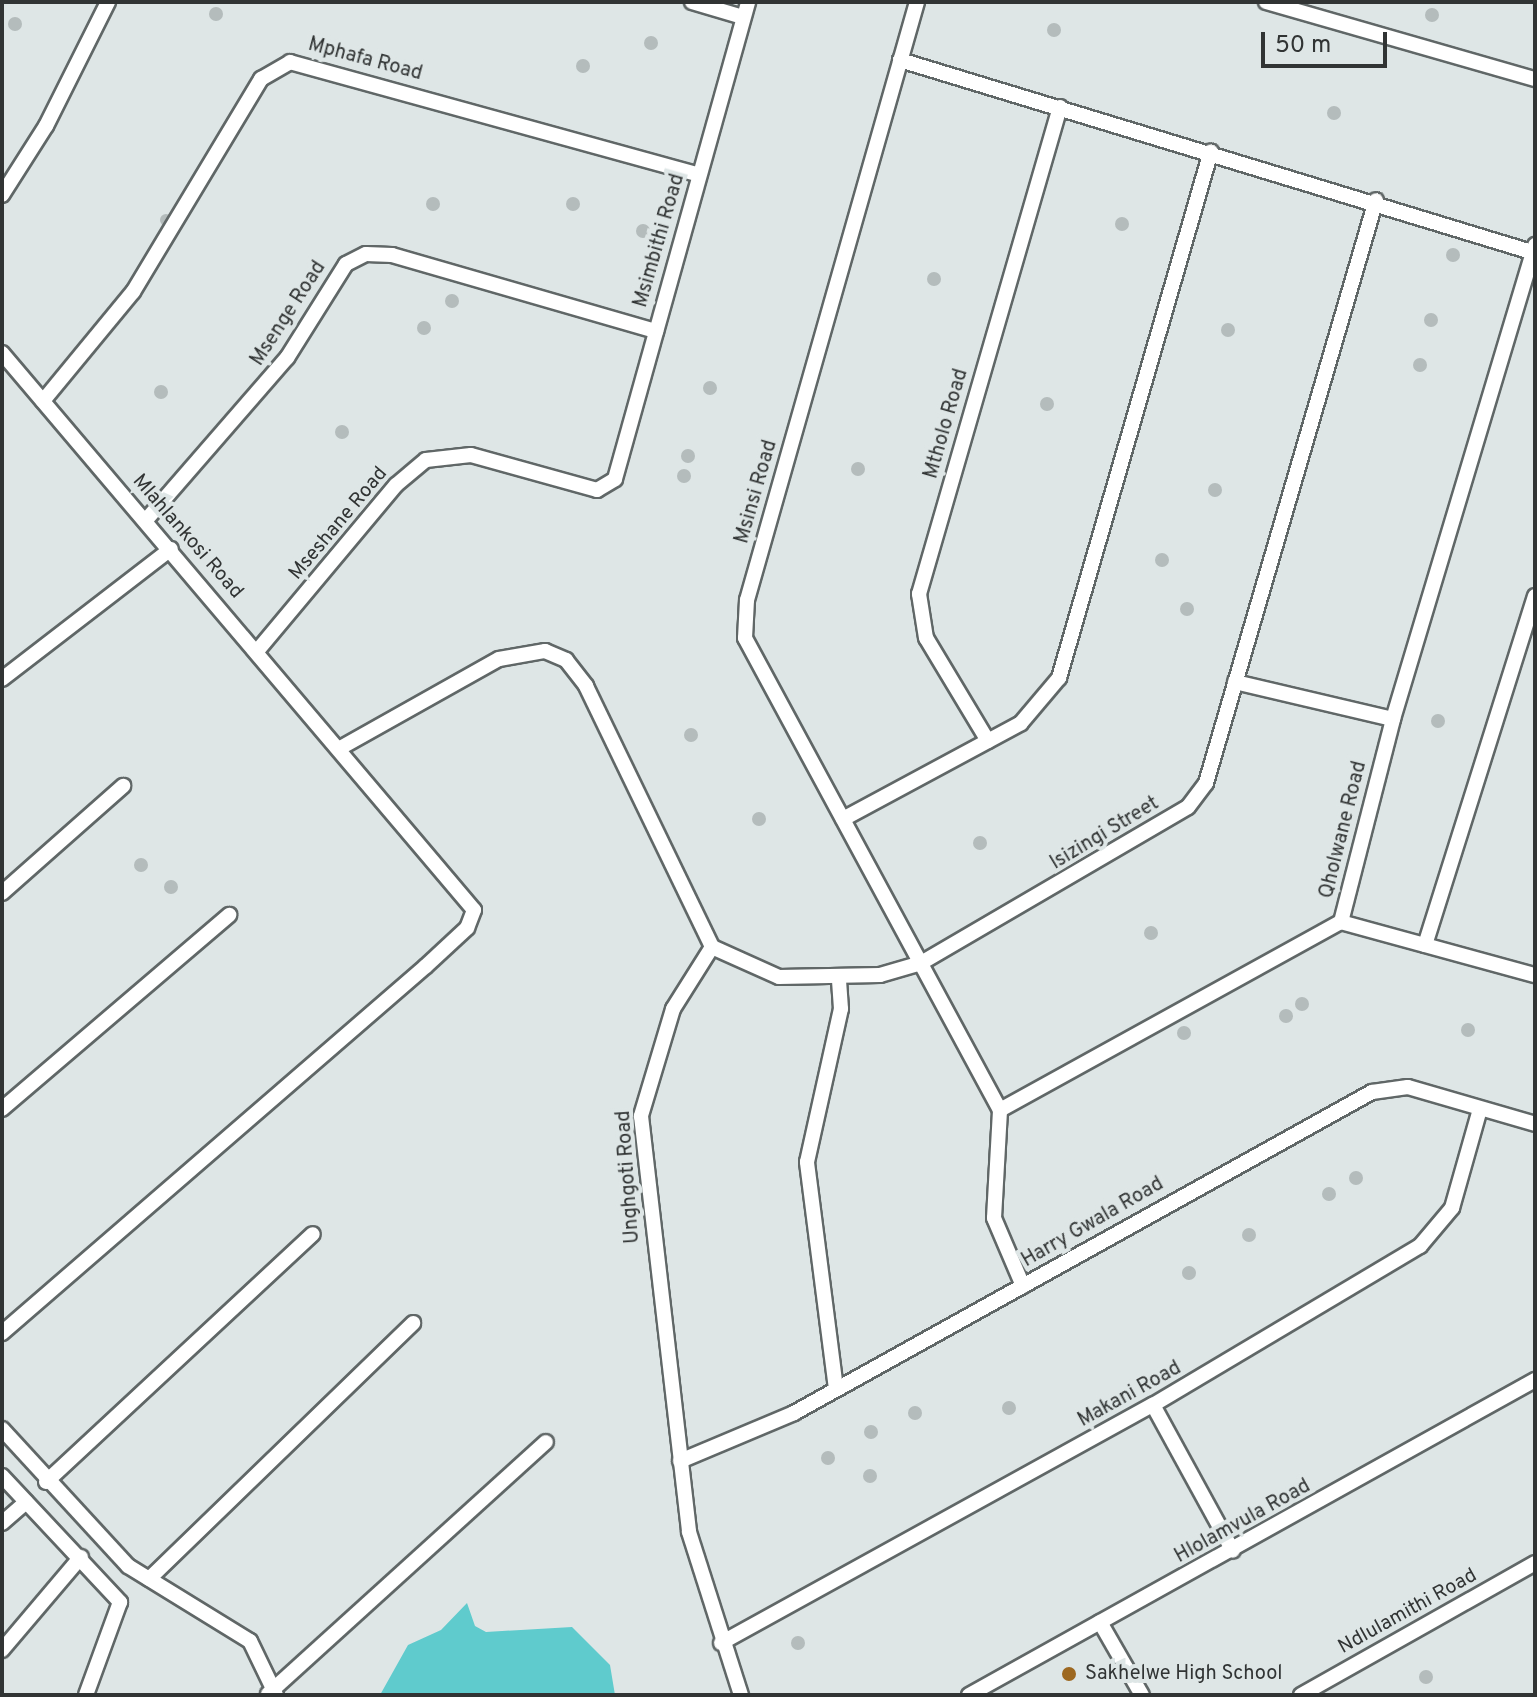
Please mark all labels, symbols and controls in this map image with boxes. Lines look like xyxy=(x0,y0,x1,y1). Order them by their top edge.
scale bar xyxy=(1265,16,1391,66)
text: 50 m xyxy=(1275,31,1331,61)
street label: Mphafa Road xyxy=(305,33,425,87)
street label: Msimbithi Road xyxy=(629,171,691,311)
street label: Msenge Road xyxy=(246,257,332,371)
street label: Mtholo Road xyxy=(920,366,974,482)
street label: Msinsi Road xyxy=(731,437,783,547)
street label: Mseshane Road xyxy=(285,463,393,585)
street label: Mlahlankosi Road xyxy=(127,470,247,604)
street label: Qholwane Road xyxy=(1315,759,1373,901)
street label: Isizingi Street xyxy=(1046,792,1164,876)
street label: Unghgoti Road xyxy=(612,1110,646,1244)
street label: Harry Gwala Road xyxy=(1018,1173,1168,1273)
street label: Makani Road xyxy=(1074,1357,1186,1433)
street label: Hlolamvula Road xyxy=(1171,1475,1315,1569)
street label: Ndlulamithi Road xyxy=(1335,1564,1481,1660)
place label: Sakhelwe High School xyxy=(1085,1662,1283,1686)
marker: Sakhelwe High School xyxy=(1060,1665,1078,1683)

